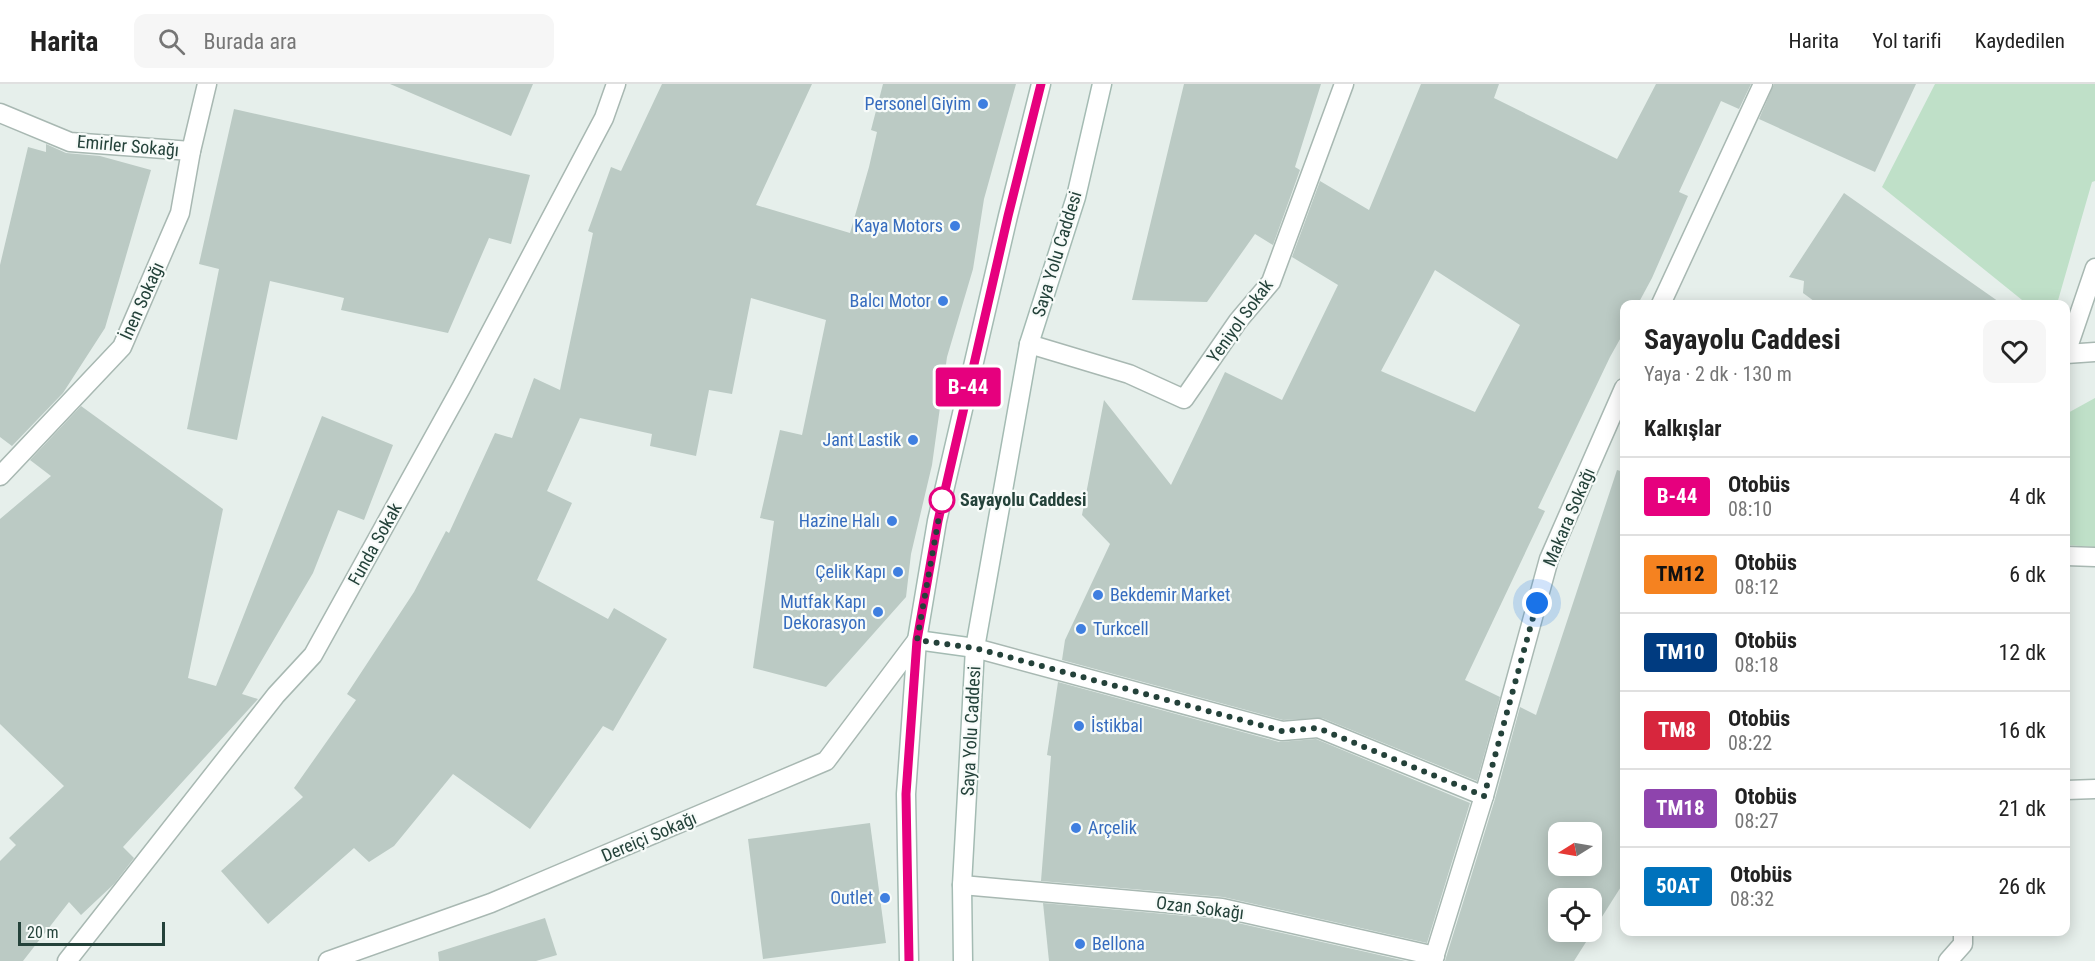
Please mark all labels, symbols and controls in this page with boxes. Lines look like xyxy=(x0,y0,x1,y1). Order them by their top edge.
search box xyxy=(134,14,554,68)
text: Harita xyxy=(30,25,98,58)
icon: search xyxy=(155,25,188,58)
text: Burada ara xyxy=(203,29,297,54)
text: Harita xyxy=(1789,29,1839,53)
text: Yol tarifi xyxy=(1872,29,1942,53)
text: Kaydedilen xyxy=(1975,29,2065,53)
place label: Personel Giyim xyxy=(865,93,971,114)
marker: Personel Giyim xyxy=(976,97,990,111)
street label: Emirler Sokağı xyxy=(76,131,180,160)
street label: Saya Yolu Caddesi xyxy=(1027,188,1086,319)
place label: Kaya Motors xyxy=(854,215,943,236)
marker: Kaya Motors xyxy=(948,219,962,233)
street label: İnen Sokağı xyxy=(115,259,168,343)
street label: Yeniyol Sokak xyxy=(1202,275,1277,367)
place label: Balcı Motor xyxy=(849,290,932,311)
marker: Balcı Motor xyxy=(936,294,950,308)
button: heart xyxy=(1983,320,2046,383)
text: Sayayolu Caddesi xyxy=(1644,323,1841,356)
text: Yaya · 2 dk · 130 m xyxy=(1644,362,1792,386)
line badge: B-44 xyxy=(926,368,1010,406)
text: B-44 xyxy=(948,375,988,399)
text: Kalkışlar xyxy=(1644,416,1722,441)
place label: Jant Lastik xyxy=(823,429,901,450)
marker: Jant Lastik xyxy=(906,433,920,447)
street label: Makara Sokağı xyxy=(1538,464,1599,569)
text: Otobüs xyxy=(1728,472,1790,497)
text: B-44 xyxy=(1657,484,1697,508)
text: 4 dk xyxy=(2009,484,2046,509)
marker: Sayayolu Caddesi xyxy=(929,487,955,513)
place label: Sayayolu Caddesi xyxy=(960,489,1087,510)
text: 08:10 xyxy=(1728,497,1772,521)
street label: Funda Sokak xyxy=(343,499,406,589)
place label: Hazine Halı xyxy=(799,510,880,531)
marker: Hazine Halı xyxy=(885,514,899,528)
text: Otobüs xyxy=(1735,550,1797,575)
place label: Çelik Kapı xyxy=(815,561,886,582)
text: TM12 xyxy=(1656,562,1705,586)
text: 6 dk xyxy=(2009,562,2046,587)
marker: Çelik Kapı xyxy=(891,565,905,579)
text: 08:12 xyxy=(1735,575,1779,599)
place label: Bekdemir Market xyxy=(1110,584,1230,605)
marker: Bekdemir Market xyxy=(1091,588,1105,602)
your location xyxy=(1522,588,1552,618)
place label: Mutfak Kapı Dekorasyon xyxy=(780,591,866,633)
marker: Mutfak Kapı Dekorasyon xyxy=(871,605,885,619)
place label: Turkcell xyxy=(1093,618,1149,639)
marker: Turkcell xyxy=(1074,622,1088,636)
text: Otobüs xyxy=(1735,628,1797,653)
text: TM10 xyxy=(1656,640,1705,664)
text: 12 dk xyxy=(1998,640,2046,665)
text: 08:18 xyxy=(1735,653,1779,677)
street label: Saya Yolu Caddesi xyxy=(957,665,984,797)
text: Otobüs xyxy=(1728,706,1790,731)
place label: İstikbal xyxy=(1091,715,1143,736)
text: TM8 xyxy=(1658,718,1696,742)
text: 16 dk xyxy=(1998,718,2046,743)
marker: İstikbal xyxy=(1072,719,1086,733)
text: 08:22 xyxy=(1728,731,1772,755)
text: Otobüs xyxy=(1735,784,1797,809)
text: TM18 xyxy=(1656,796,1705,820)
text: 21 dk xyxy=(1998,796,2046,821)
street label: Dereiçi Sokağı xyxy=(598,807,700,866)
text: 08:27 xyxy=(1735,809,1779,833)
place label: Arçelik xyxy=(1088,817,1137,838)
marker: Arçelik xyxy=(1069,821,1083,835)
north arrow xyxy=(1548,822,1602,876)
map controls xyxy=(1548,822,1602,942)
text: Otobüs xyxy=(1730,862,1792,887)
text: 50AT xyxy=(1656,874,1700,898)
text: 26 dk xyxy=(1998,874,2046,899)
place label: Outlet xyxy=(830,887,873,908)
text: 08:32 xyxy=(1730,887,1774,911)
button: locate xyxy=(1548,888,1602,942)
marker: Outlet xyxy=(878,891,892,905)
street label: Ozan Sokağı xyxy=(1155,892,1245,923)
scale bar xyxy=(18,919,165,946)
text: 20 m xyxy=(27,923,59,942)
place label: Bellona xyxy=(1092,933,1145,954)
marker: Bellona xyxy=(1073,937,1087,951)

